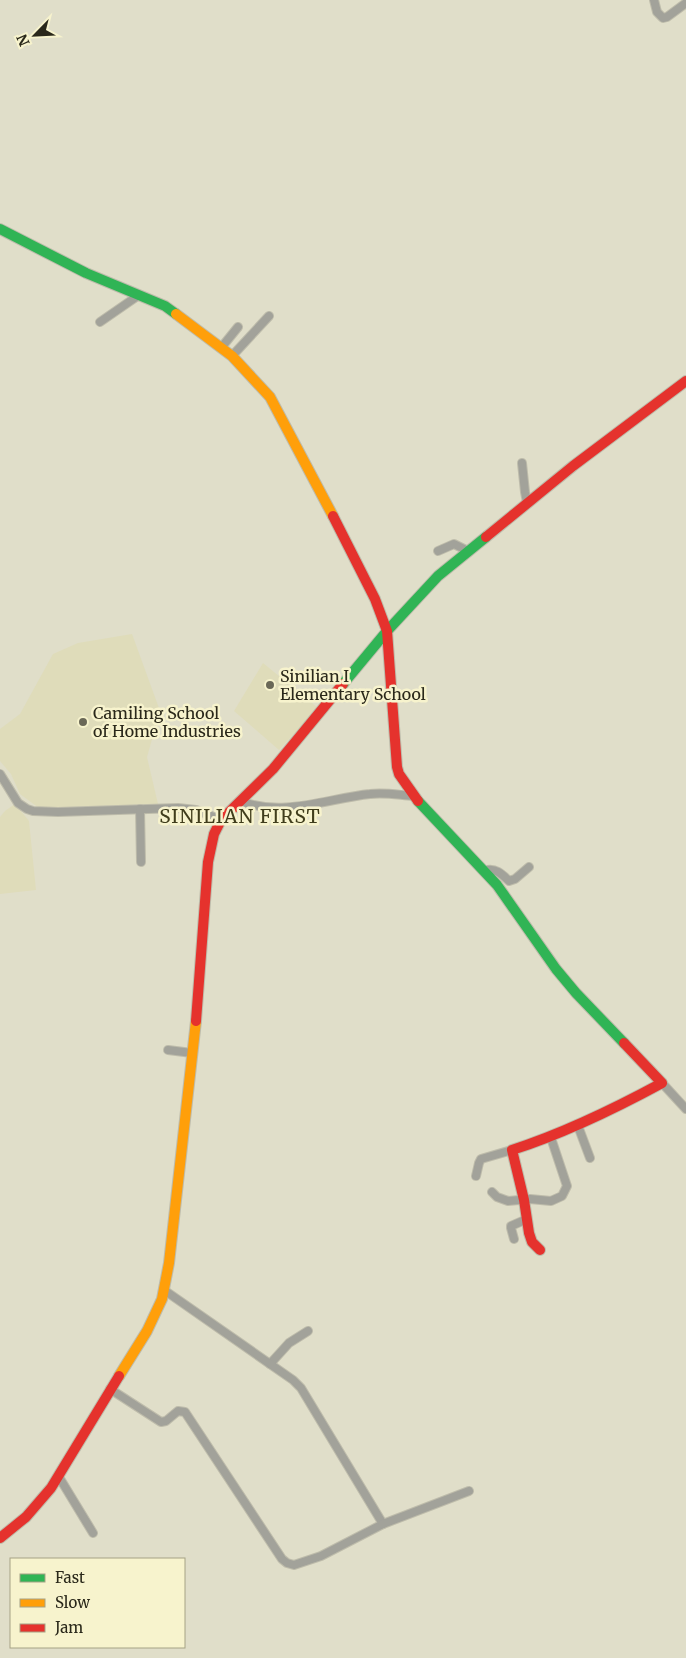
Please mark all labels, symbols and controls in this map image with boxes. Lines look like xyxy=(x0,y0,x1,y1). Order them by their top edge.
north arrow xyxy=(10,10,60,60)
text: N xyxy=(13,32,34,49)
place label: Sinilian I Elementary School xyxy=(280,666,426,704)
marker: Sinilian I Elementary School xyxy=(264,679,276,691)
place label: Camiling School of Home Industries xyxy=(93,703,241,741)
marker: Camiling School of Home Industries xyxy=(77,716,89,728)
district label: SINILIAN FIRST xyxy=(159,804,321,828)
legend xyxy=(10,1558,185,1648)
text: Fast xyxy=(55,1568,85,1587)
text: Slow xyxy=(55,1593,90,1612)
text: Jam xyxy=(54,1618,83,1637)

